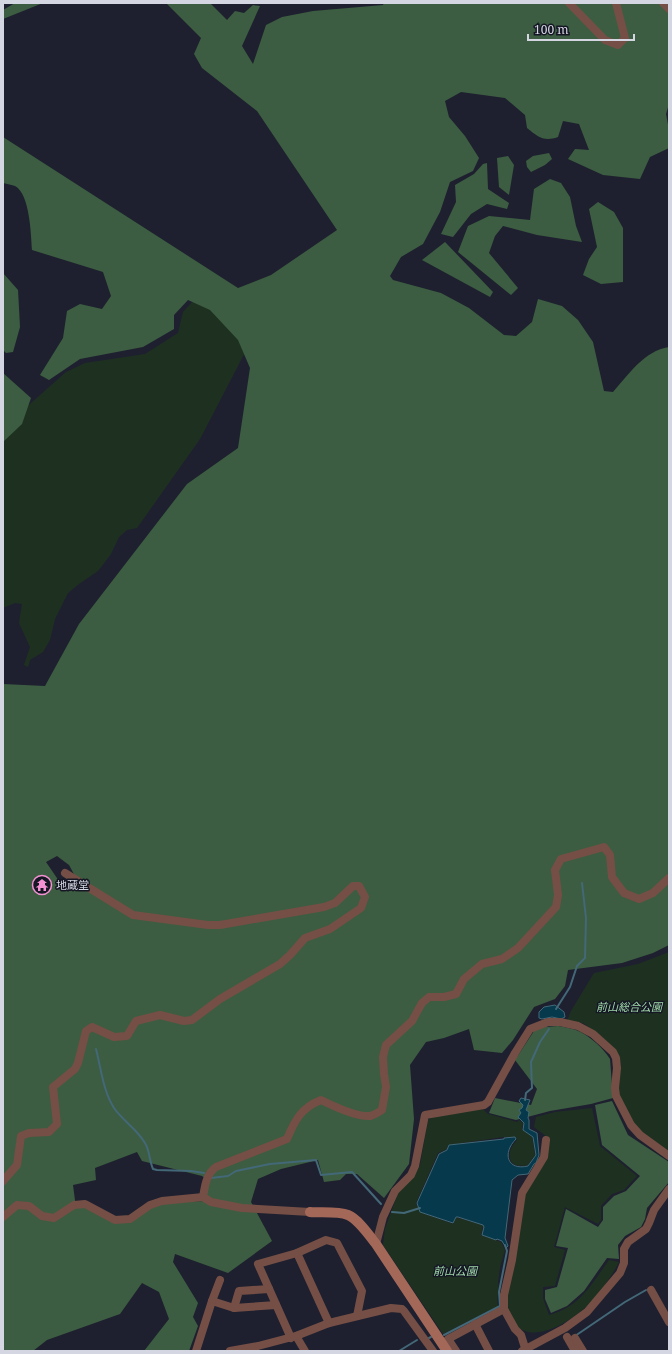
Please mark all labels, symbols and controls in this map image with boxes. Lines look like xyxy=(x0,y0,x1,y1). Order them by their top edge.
scale bar xyxy=(528,16,634,42)
text: 100 m xyxy=(534,21,569,38)
temple icon: 地蔵堂 xyxy=(31,874,53,896)
place label: 地蔵堂 xyxy=(56,877,89,892)
park label: 前山総合公園 xyxy=(596,999,664,1014)
park label: 前山公園 xyxy=(433,1263,479,1278)

